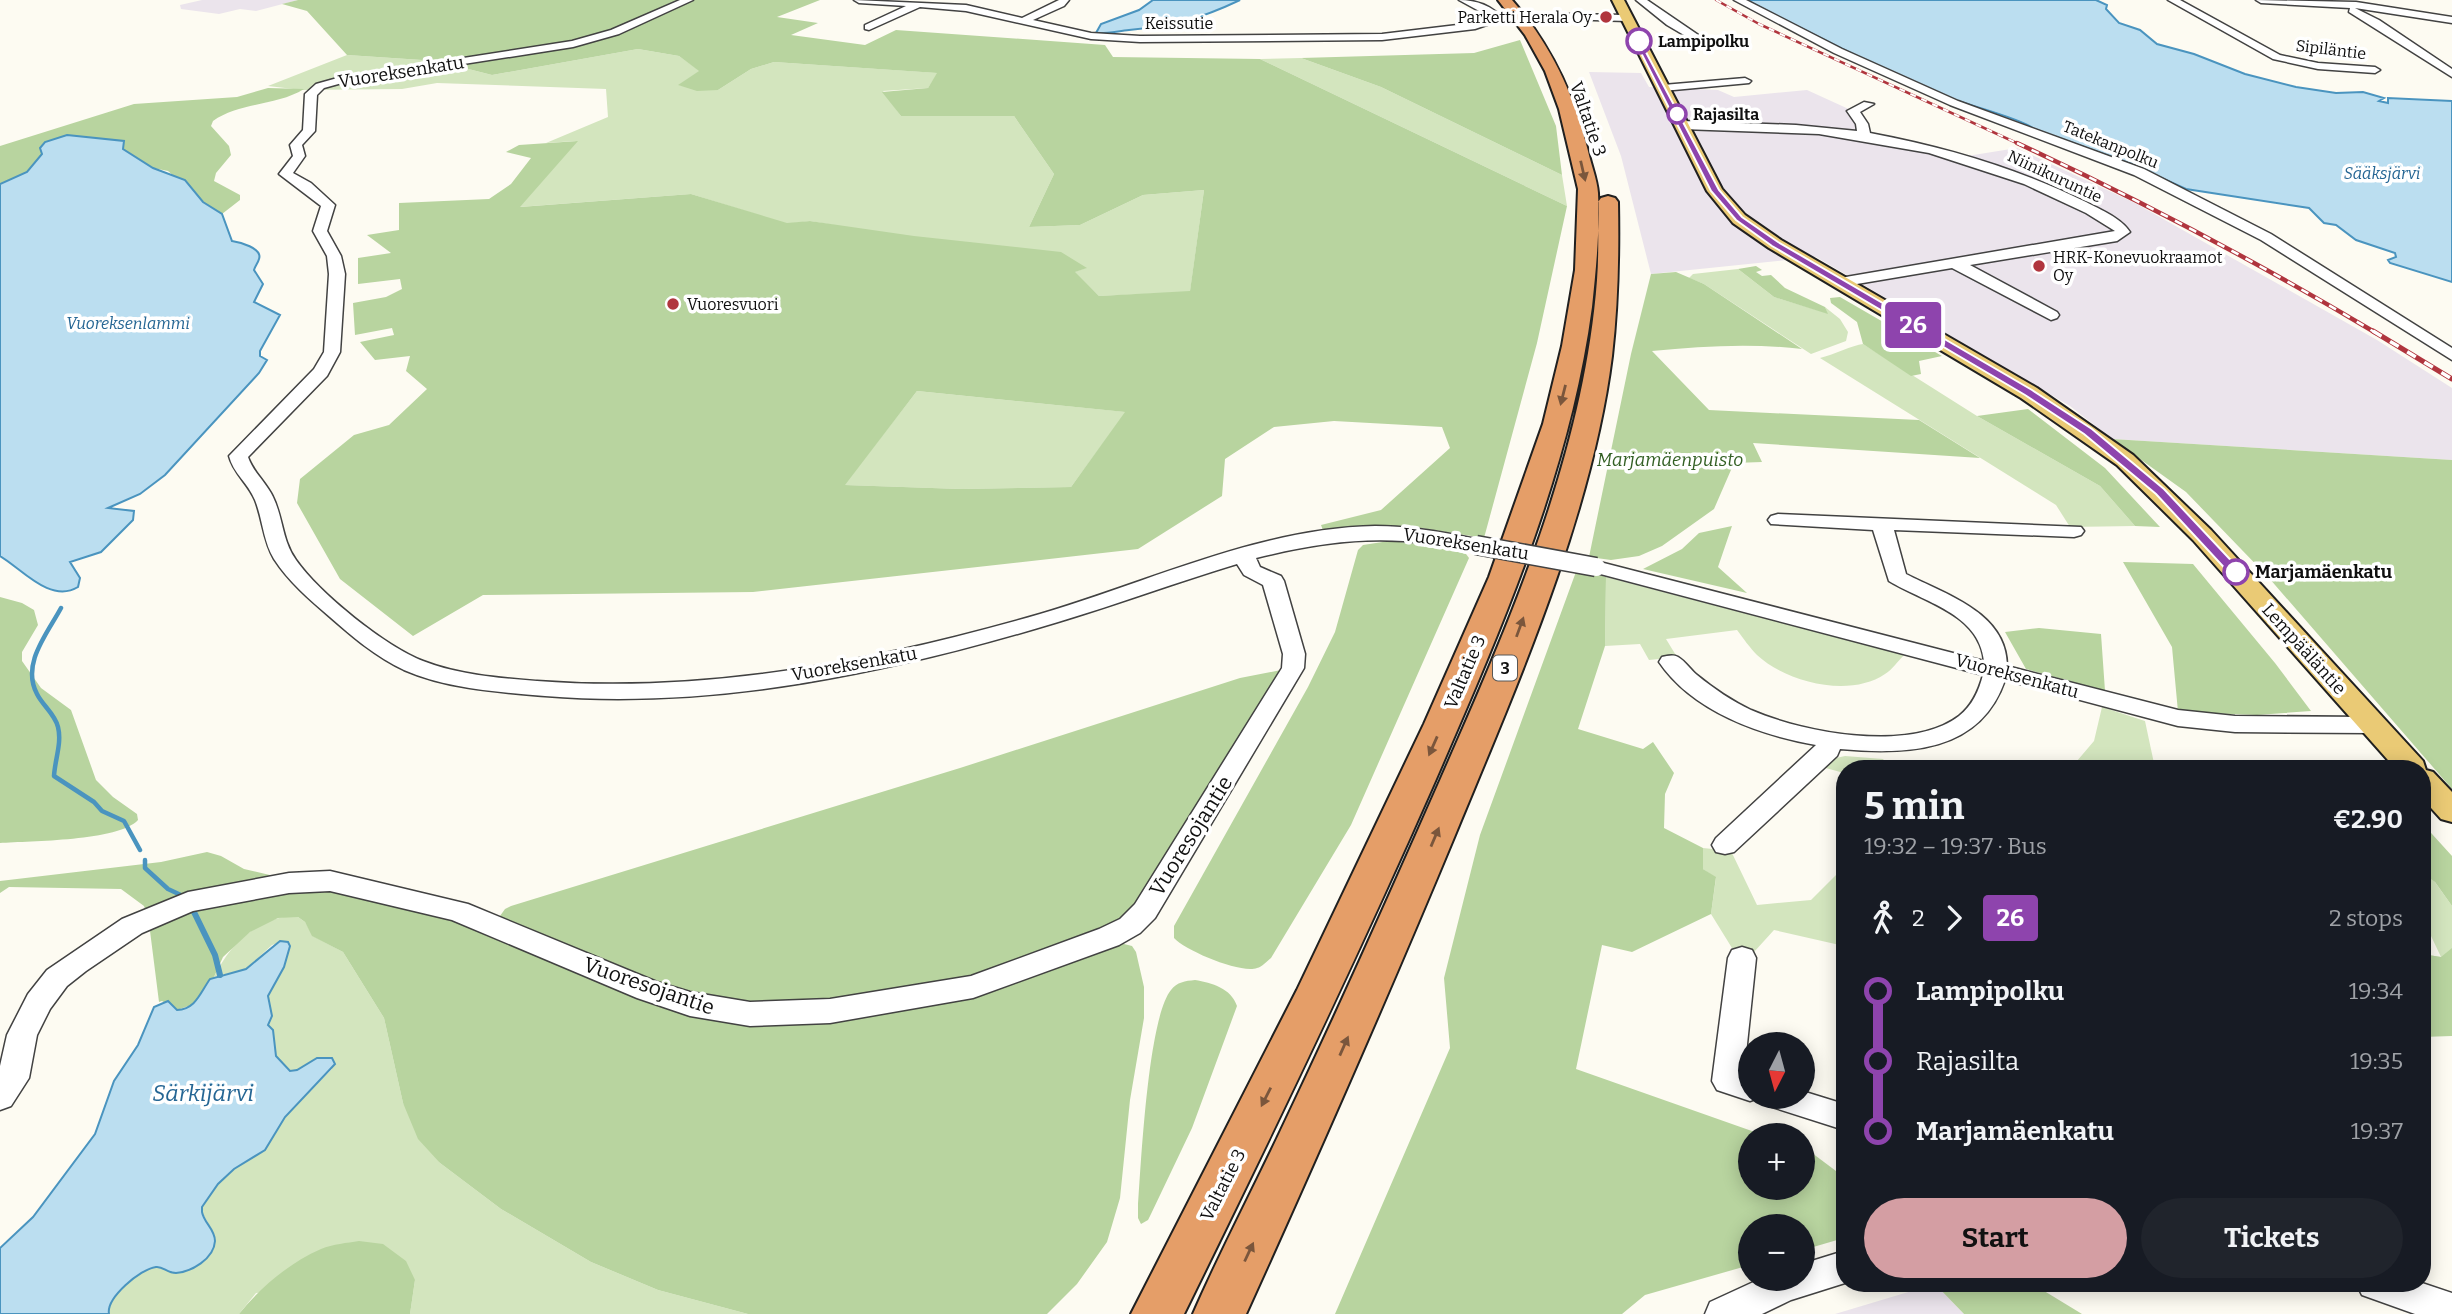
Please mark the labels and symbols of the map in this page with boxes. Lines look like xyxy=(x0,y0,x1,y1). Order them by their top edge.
place label: Parketti Herala Oy xyxy=(1457,8,1593,27)
marker: Parketti Herala Oy xyxy=(1598,9,1614,25)
street label: Keissutie xyxy=(1145,14,1213,33)
marker: Lampipolku xyxy=(1626,28,1652,54)
place label: Lampipolku xyxy=(1658,32,1749,51)
street label: Sipiläntie xyxy=(2295,36,2367,63)
street label: Vuoreksenkatu xyxy=(336,51,466,93)
street label: Valtatie 3 xyxy=(1565,79,1611,159)
marker: Rajasilta xyxy=(1667,104,1687,124)
place label: Rajasilta xyxy=(1693,105,1759,124)
street label: Tatekanpolku xyxy=(2060,117,2161,172)
street label: Niinikuruntie xyxy=(2004,146,2105,207)
one-way arrow xyxy=(1578,160,1589,182)
water label: Sääksjärvi xyxy=(2344,164,2421,183)
place label: HRK-Konevuokraamot Oy xyxy=(2053,248,2223,285)
marker: HRK-Konevuokraamot Oy xyxy=(2031,258,2047,274)
place label: Vuoresvuori xyxy=(687,295,779,314)
marker: Vuoresvuori xyxy=(665,296,681,312)
line badge: 26 xyxy=(1882,302,1944,348)
water label: Vuoreksenlammi xyxy=(66,314,190,333)
one-way arrow xyxy=(1557,385,1568,407)
park label: Marjamäenpuisto xyxy=(1597,449,1743,471)
street label: Vuoreksenkatu xyxy=(1401,523,1531,565)
marker: Marjamäenkatu xyxy=(2223,559,2249,585)
place label: Marjamäenkatu xyxy=(2255,561,2393,583)
street label: Lempääläntie xyxy=(2257,599,2351,699)
one-way arrow xyxy=(1515,616,1526,637)
street label: Valtatie 3 xyxy=(1440,632,1490,712)
street label: Vuoreksenkatu xyxy=(789,642,919,686)
street label: Vuoreksenkatu xyxy=(1953,649,2081,703)
road number: 3 xyxy=(1493,656,1517,680)
one-way arrow xyxy=(1427,736,1439,756)
street label: Vuoresojantie xyxy=(1144,771,1238,901)
one-way arrow xyxy=(1429,826,1440,847)
street label: Vuoresojantie xyxy=(580,951,718,1021)
north arrow xyxy=(1738,1032,1815,1110)
one-way arrow xyxy=(1338,1036,1350,1056)
water label: Särkijärvi xyxy=(152,1079,254,1107)
one-way arrow xyxy=(1261,1087,1272,1107)
street label: Valtatie 3 xyxy=(1196,1145,1250,1225)
one-way arrow xyxy=(1243,1242,1254,1262)

